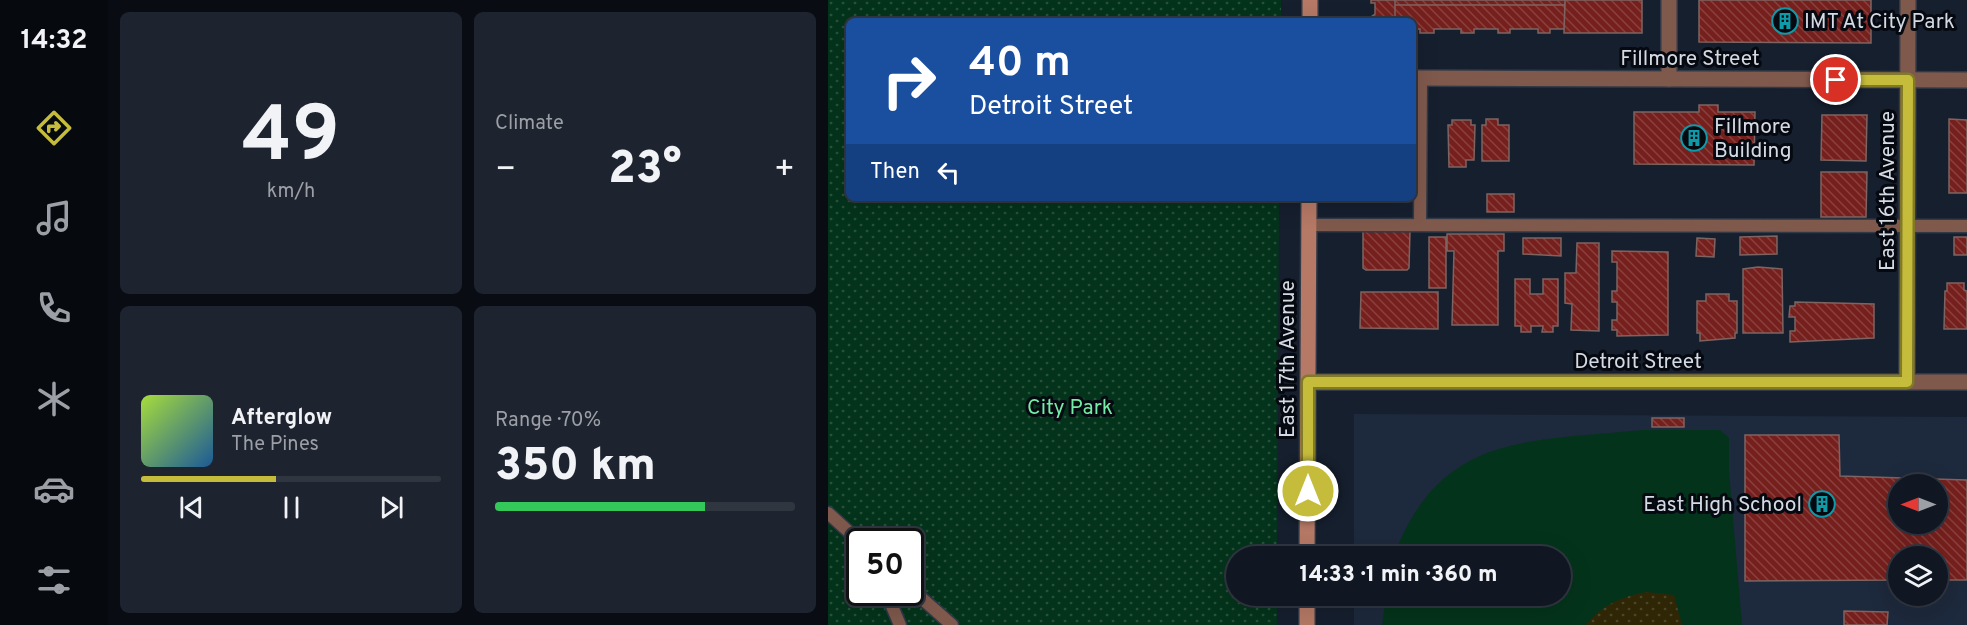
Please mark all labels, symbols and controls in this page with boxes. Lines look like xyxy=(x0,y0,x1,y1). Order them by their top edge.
building icon: IMT At City Park xyxy=(1770,6,1800,36)
place label: IMT At City Park xyxy=(1804,9,1955,36)
text: 14:32 xyxy=(21,24,87,58)
text: 40 m xyxy=(969,38,1071,91)
icon: right xyxy=(870,42,948,120)
street label: Fillmore Street xyxy=(1620,46,1760,73)
pin xyxy=(1810,54,1861,105)
icon: arrive xyxy=(1819,63,1852,96)
text: 49 xyxy=(242,90,340,189)
text: Detroit Street xyxy=(969,90,1133,124)
icon: directions xyxy=(33,107,75,149)
text: Climate xyxy=(495,111,564,137)
street label: East 16th Avenue xyxy=(1875,111,1902,271)
place label: Fillmore Building xyxy=(1714,114,1792,165)
building icon: Fillmore Building xyxy=(1679,123,1709,153)
text: 23° xyxy=(608,142,682,199)
text: − xyxy=(495,150,516,192)
text: + xyxy=(774,150,795,192)
icon: left xyxy=(932,156,965,189)
text: Then xyxy=(870,159,920,186)
text: km/h xyxy=(267,179,315,205)
icon: music xyxy=(33,197,75,239)
street label: East 17th Avenue xyxy=(1275,280,1302,438)
icon: phone xyxy=(33,287,75,329)
street label: Detroit Street xyxy=(1574,349,1702,376)
icon: climate xyxy=(33,378,75,420)
park label: City Park xyxy=(1027,395,1113,422)
text: Afterglow xyxy=(231,405,332,432)
text: Range · 70% xyxy=(495,408,601,434)
text: The Pines xyxy=(231,432,319,458)
text: 350 km xyxy=(495,439,656,496)
position arrow xyxy=(1276,459,1340,523)
icon: car xyxy=(33,468,75,510)
north arrow xyxy=(1888,474,1948,534)
map controls xyxy=(1888,474,1948,606)
building icon: East High School xyxy=(1807,489,1837,519)
icon: previous xyxy=(175,491,208,524)
icon: pause xyxy=(275,491,308,524)
icon: next xyxy=(375,491,408,524)
place label: East High School xyxy=(1643,492,1802,519)
speed limit sign: 50 xyxy=(846,528,924,606)
button: layers xyxy=(1888,546,1948,606)
icon: filters xyxy=(33,559,75,601)
text: 14:33 · 1 min · 360 m xyxy=(1300,562,1498,589)

